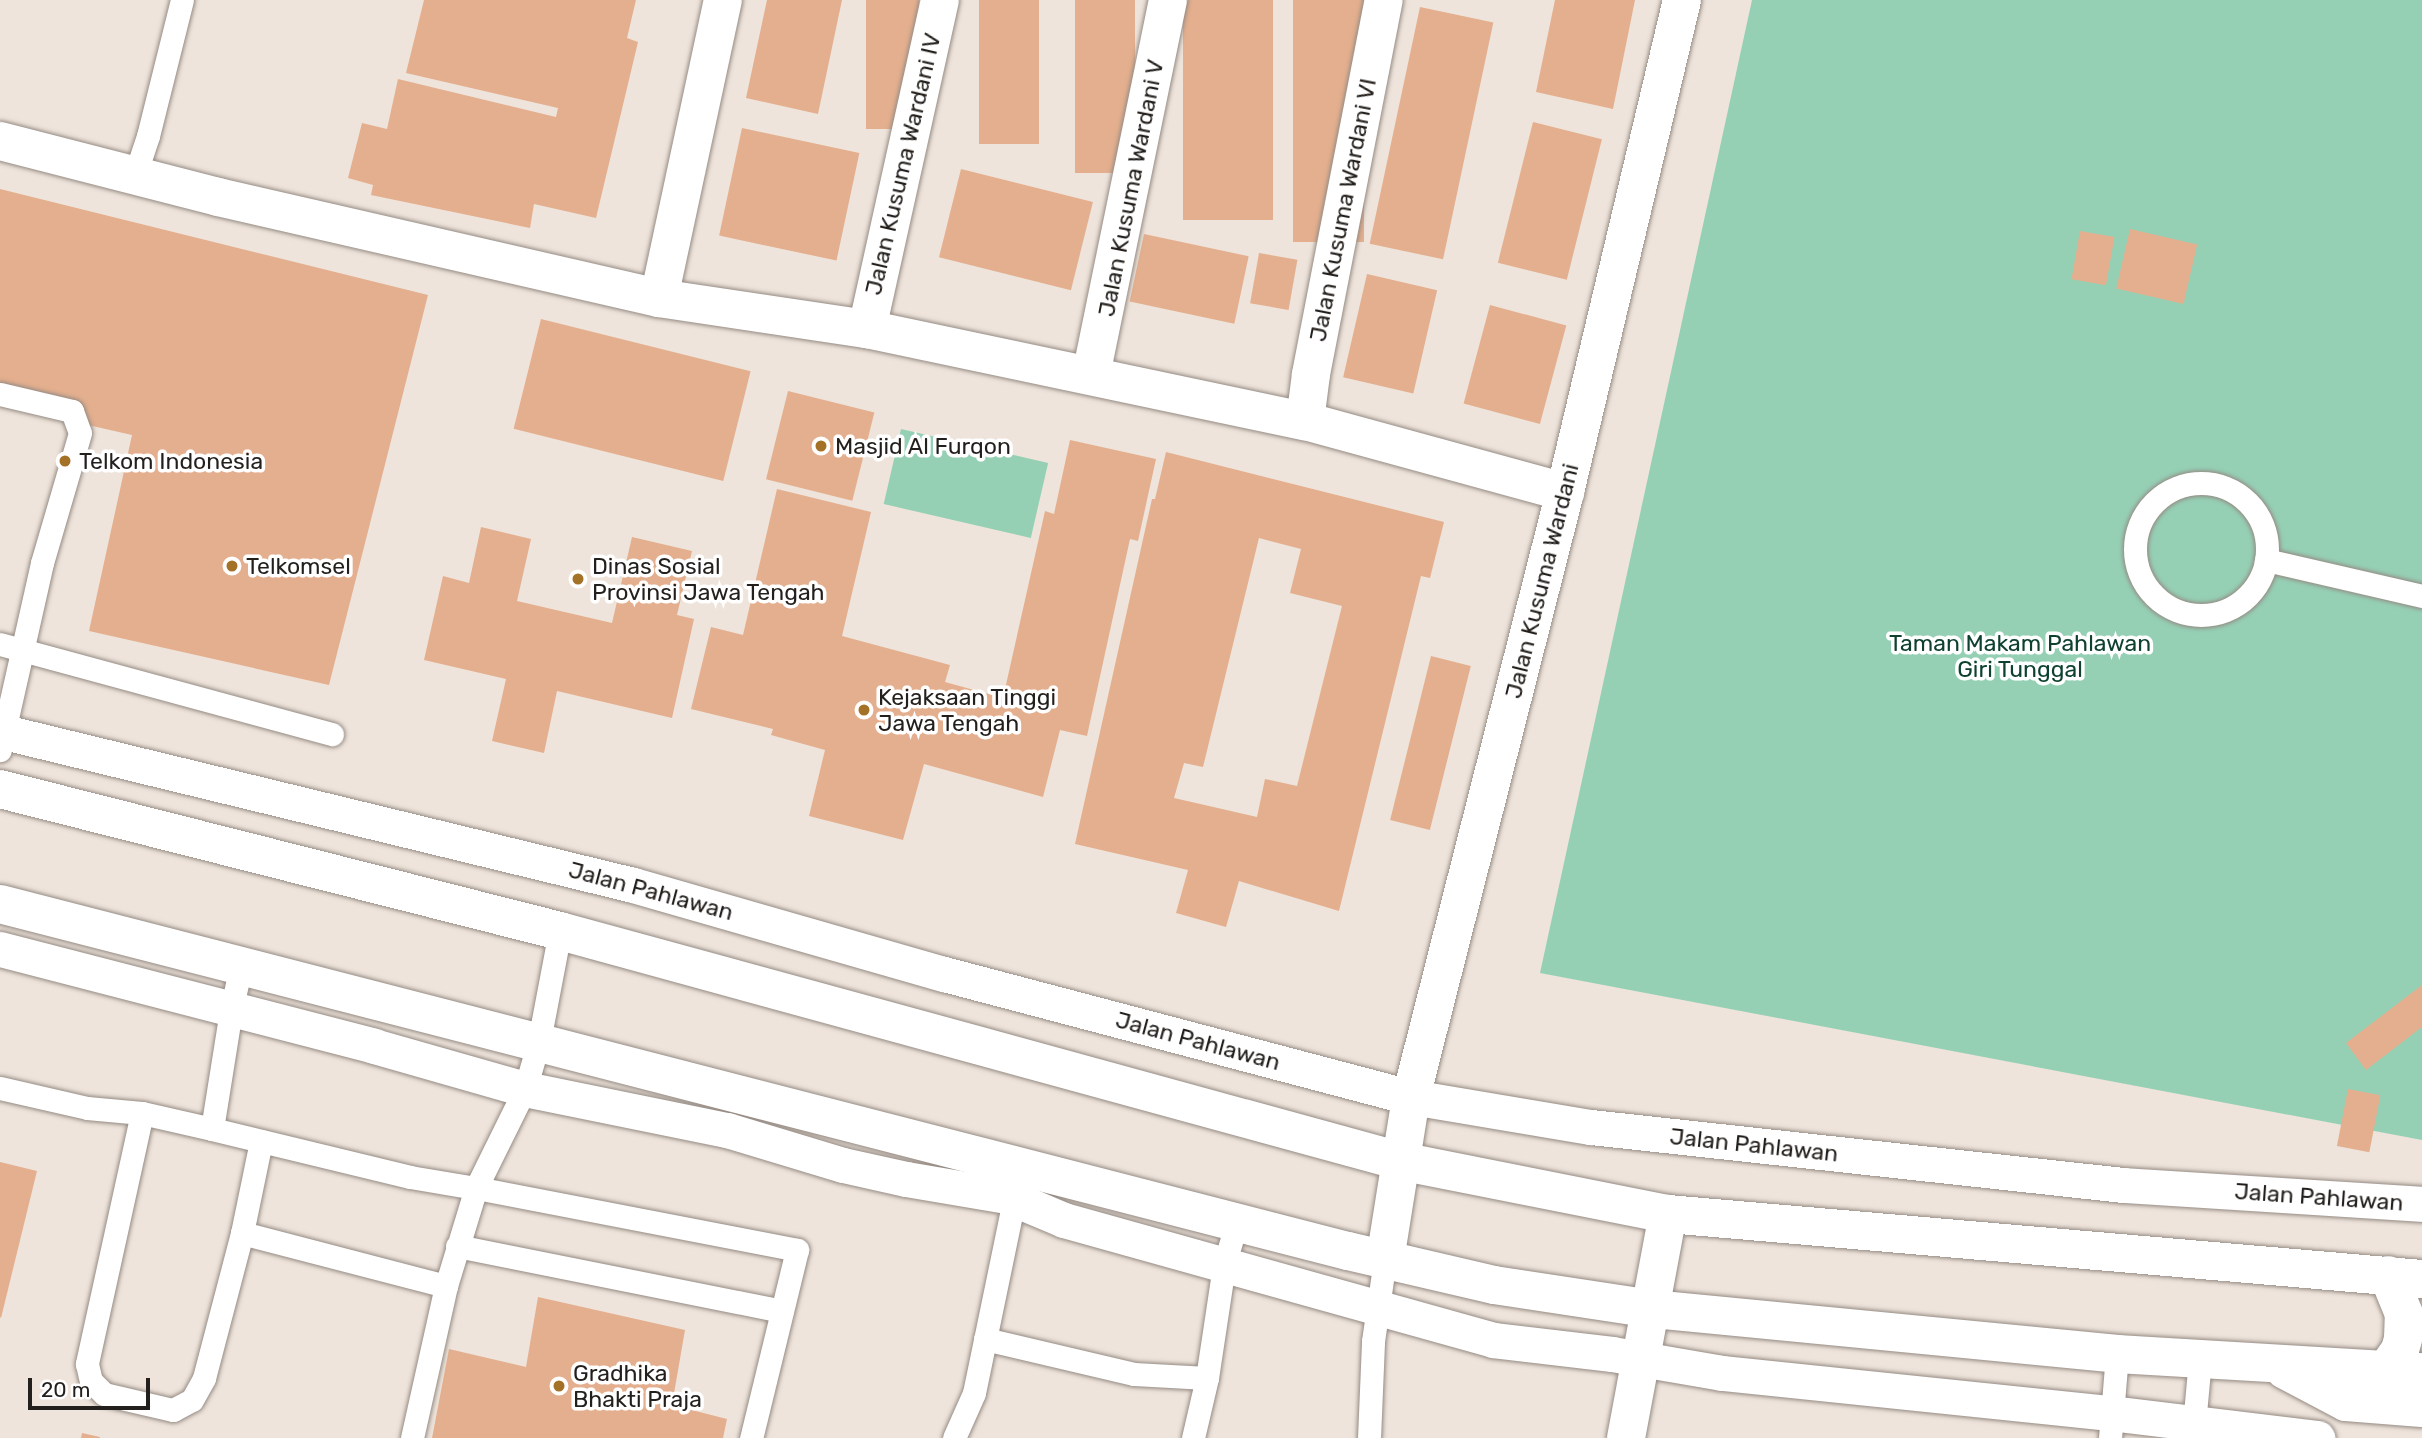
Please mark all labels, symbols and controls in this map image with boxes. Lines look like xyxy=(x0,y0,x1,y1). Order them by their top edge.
street label: Jalan Kusuma Wardani IV xyxy=(859,30,947,298)
street label: Jalan Kusuma Wardani V xyxy=(1092,57,1170,319)
street label: Jalan Kusuma Wardani VI xyxy=(1304,76,1382,344)
place label: Masjid Al Furqon xyxy=(835,432,1011,460)
marker: Masjid Al Furqon xyxy=(813,438,829,454)
place label: Telkom Indonesia xyxy=(79,447,263,475)
marker: Telkom Indonesia xyxy=(57,453,73,469)
street label: Jalan Kusuma Wardani xyxy=(1499,460,1585,702)
place label: Telkomsel xyxy=(246,552,351,580)
place label: Dinas Sosial Provinsi Jawa Tengah xyxy=(592,552,825,606)
marker: Telkomsel xyxy=(224,558,240,574)
marker: Dinas Sosial Provinsi Jawa Tengah xyxy=(570,571,586,587)
park label: Taman Makam Pahlawan Giri Tunggal xyxy=(1889,629,2151,683)
place label: Kejaksaan Tinggi Jawa Tengah xyxy=(878,683,1057,737)
marker: Kejaksaan Tinggi Jawa Tengah xyxy=(856,702,872,718)
street label: Jalan Pahlawan xyxy=(566,856,736,926)
street label: Jalan Pahlawan xyxy=(1113,1006,1283,1076)
street label: Jalan Pahlawan xyxy=(1668,1122,1840,1168)
street label: Jalan Pahlawan xyxy=(2234,1177,2404,1217)
place label: Gradhika Bhakti Praja xyxy=(573,1359,702,1413)
scale bar xyxy=(32,1364,154,1408)
text: 20 m xyxy=(41,1377,90,1402)
marker: Gradhika Bhakti Praja xyxy=(551,1378,567,1394)

